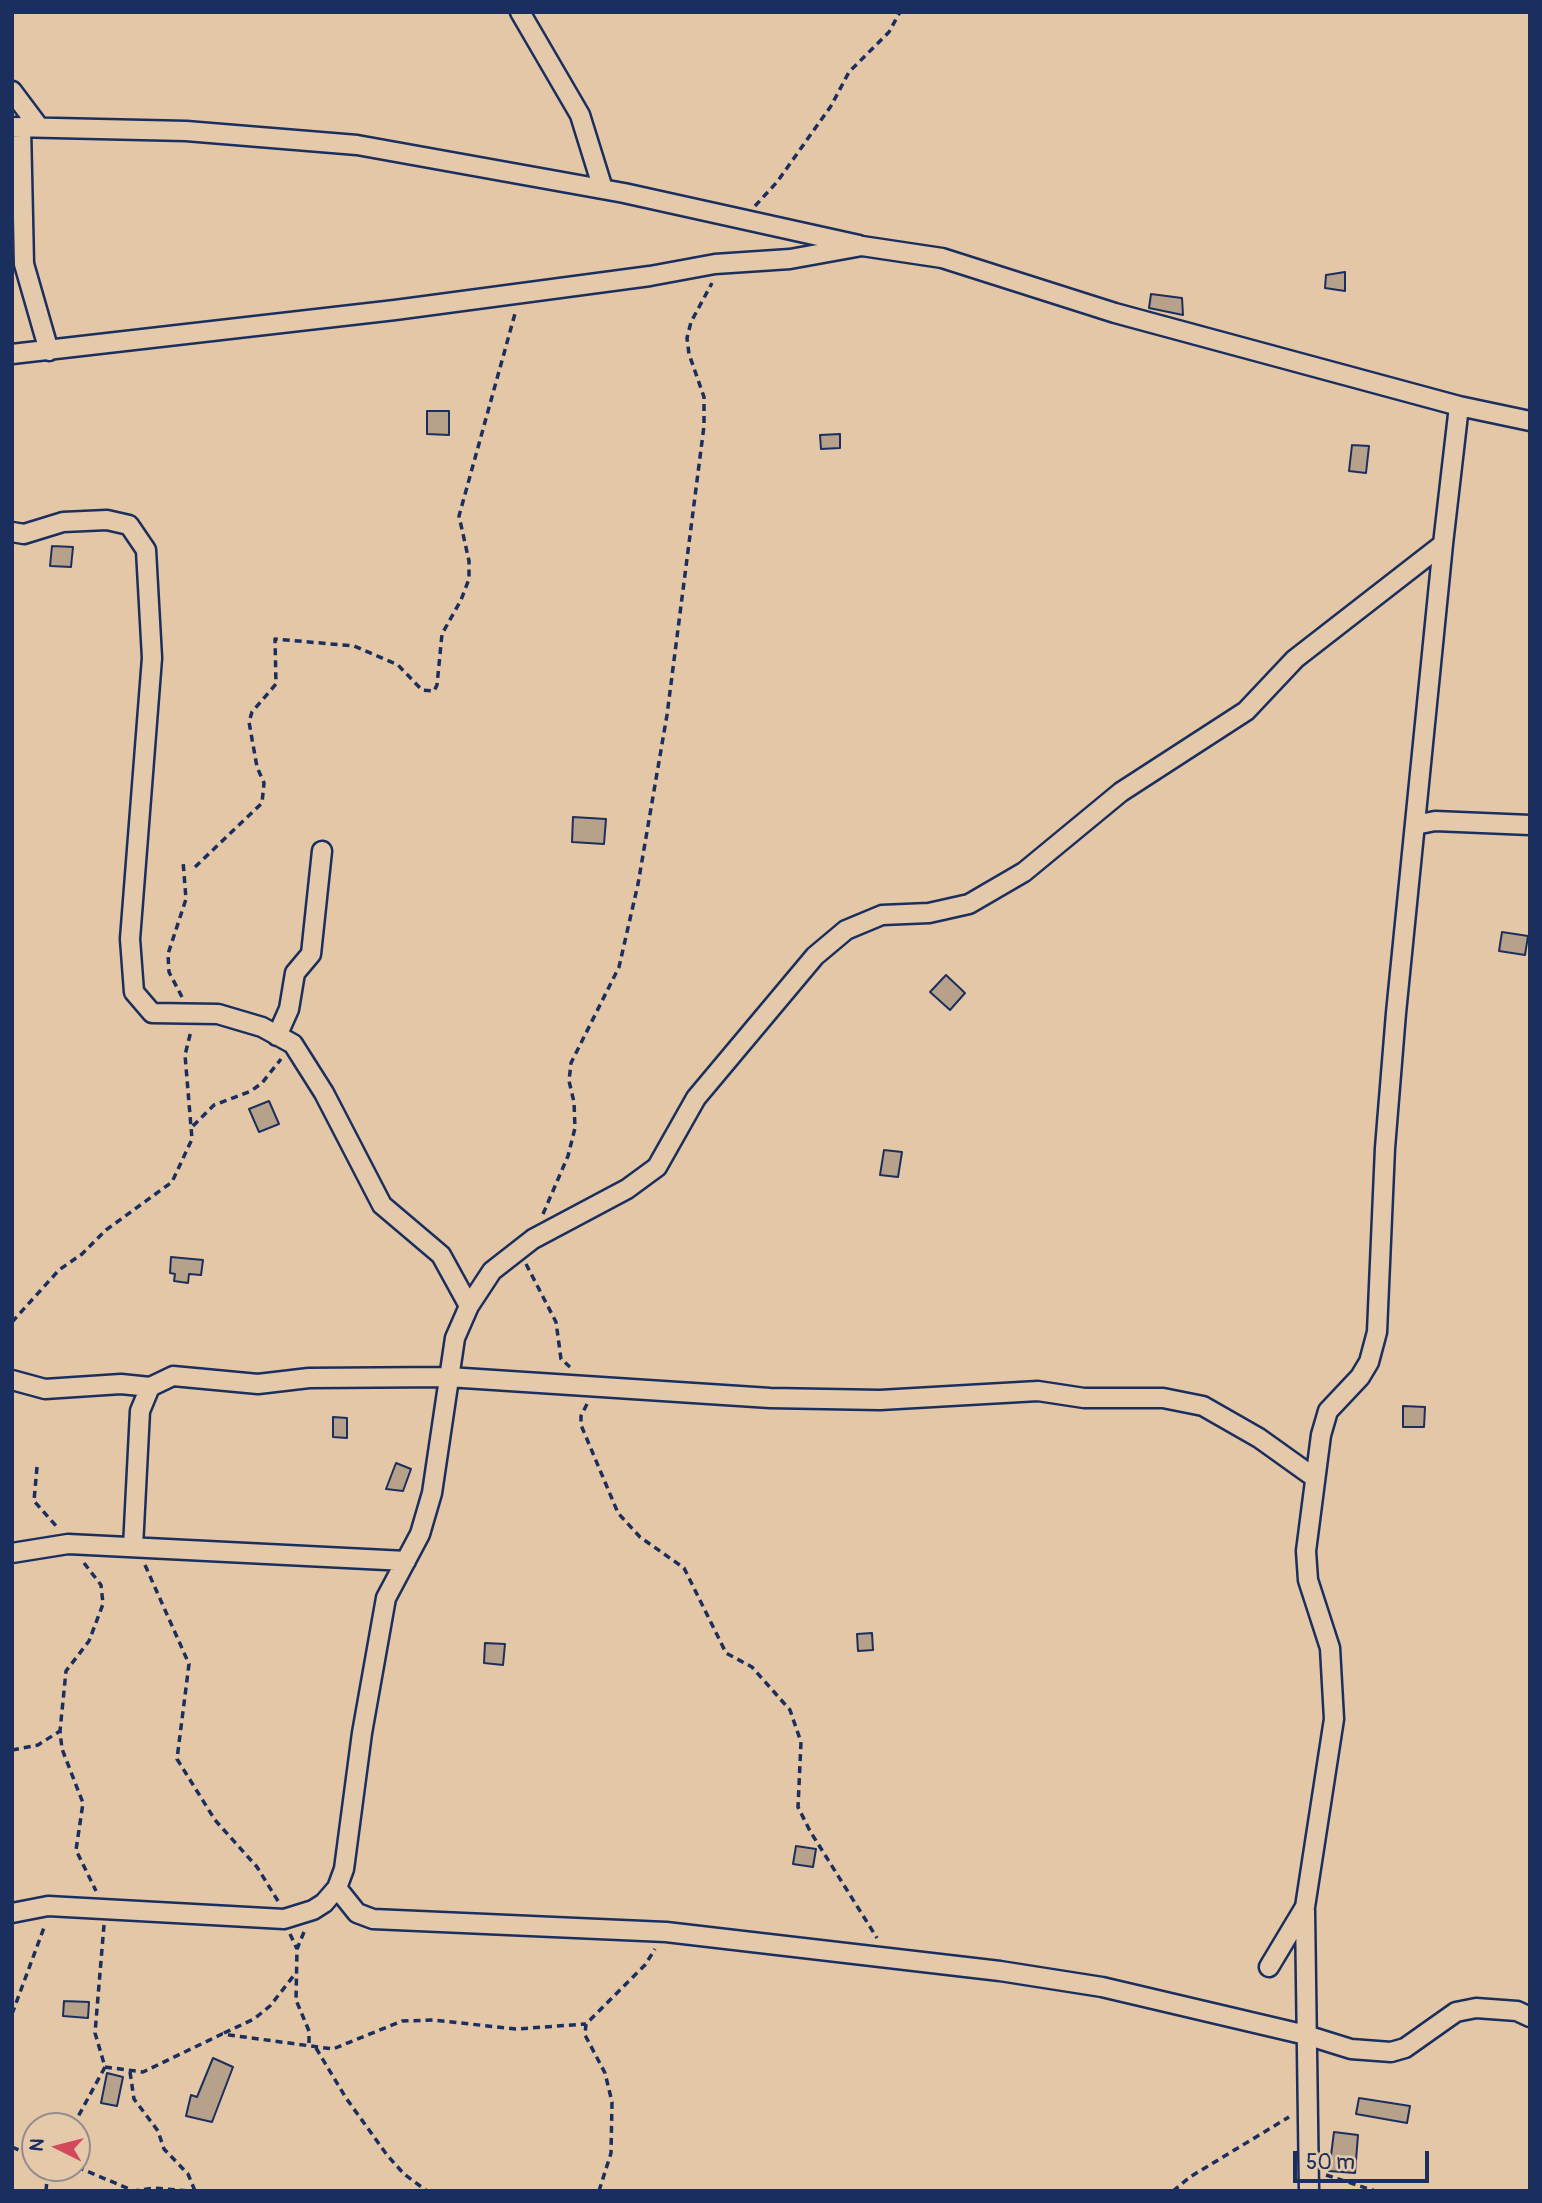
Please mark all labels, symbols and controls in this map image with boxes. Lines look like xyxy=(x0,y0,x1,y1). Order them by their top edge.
north arrow xyxy=(21,2112,91,2182)
scale bar xyxy=(1297,2136,1434,2180)
text: N xyxy=(24,2137,50,2153)
text: 50 m xyxy=(1306,2149,1355,2176)

